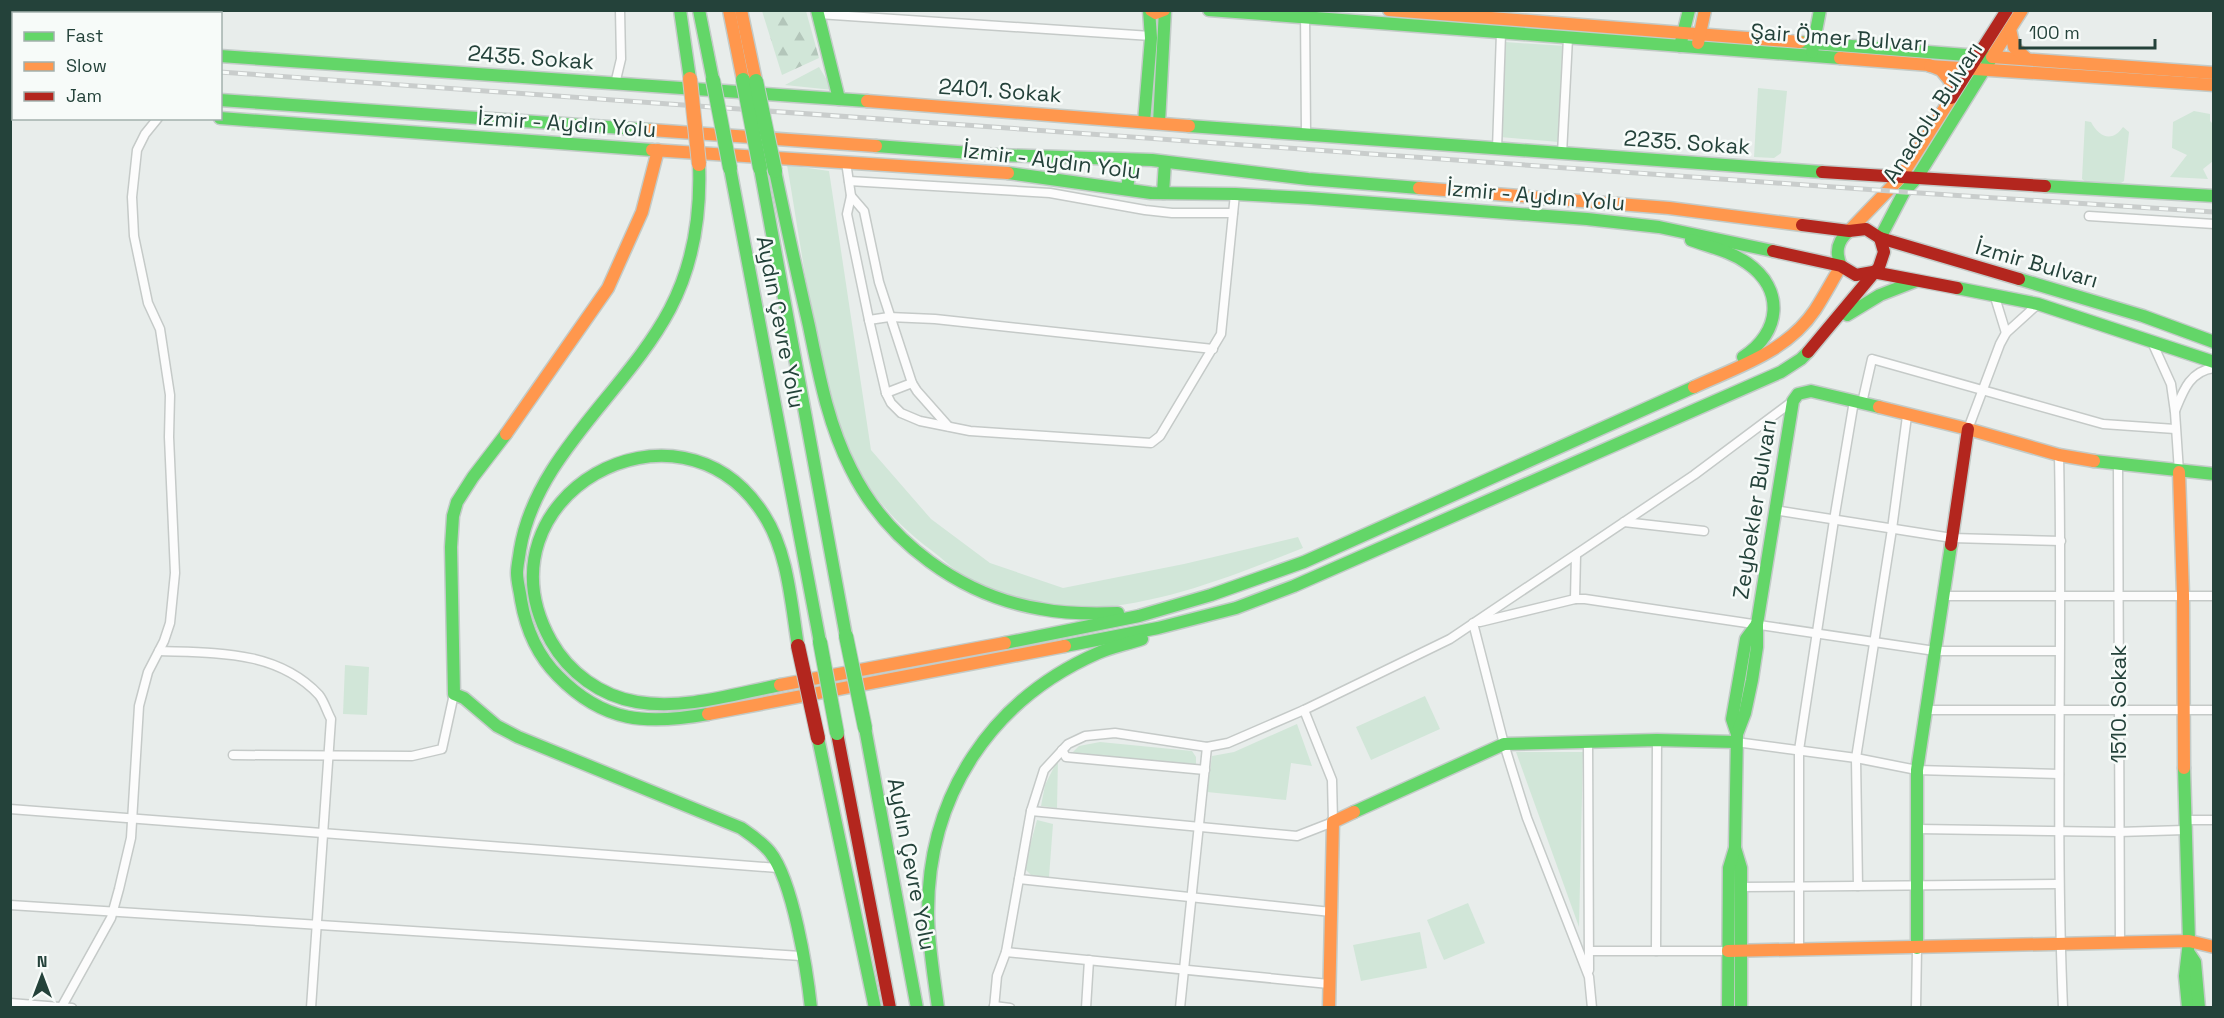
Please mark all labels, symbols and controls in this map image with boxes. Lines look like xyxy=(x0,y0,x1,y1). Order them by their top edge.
legend xyxy=(12,12,222,120)
scale bar xyxy=(2020,12,2155,50)
street label: Şair Ömer Bulvarı xyxy=(1750,17,1928,57)
text: 100 m xyxy=(2029,21,2080,44)
text: Fast xyxy=(66,24,103,47)
street label: Anadolu Bulvarı xyxy=(1876,36,1988,188)
street label: 2435. Sokak xyxy=(467,39,595,75)
text: Slow xyxy=(66,54,107,77)
street label: 2401. Sokak xyxy=(938,72,1063,108)
text: Jam xyxy=(66,84,102,107)
street label: İzmir - Aydın Yolu xyxy=(477,103,657,143)
street label: 2235. Sokak xyxy=(1623,124,1751,160)
street label: İzmir - Aydın Yolu xyxy=(962,135,1142,185)
street label: İzmir - Aydın Yolu xyxy=(1446,173,1626,217)
street label: İzmir Bulvarı xyxy=(1972,232,2102,294)
street label: Aydın Çevre Yolu xyxy=(751,234,811,410)
street label: Zeybekler Bulvarı xyxy=(1726,417,1782,601)
street label: 1510. Sokak xyxy=(2104,645,2132,763)
street label: Aydın Çevre Yolu xyxy=(882,776,942,952)
north arrow xyxy=(12,946,72,1006)
text: N xyxy=(37,951,47,972)

